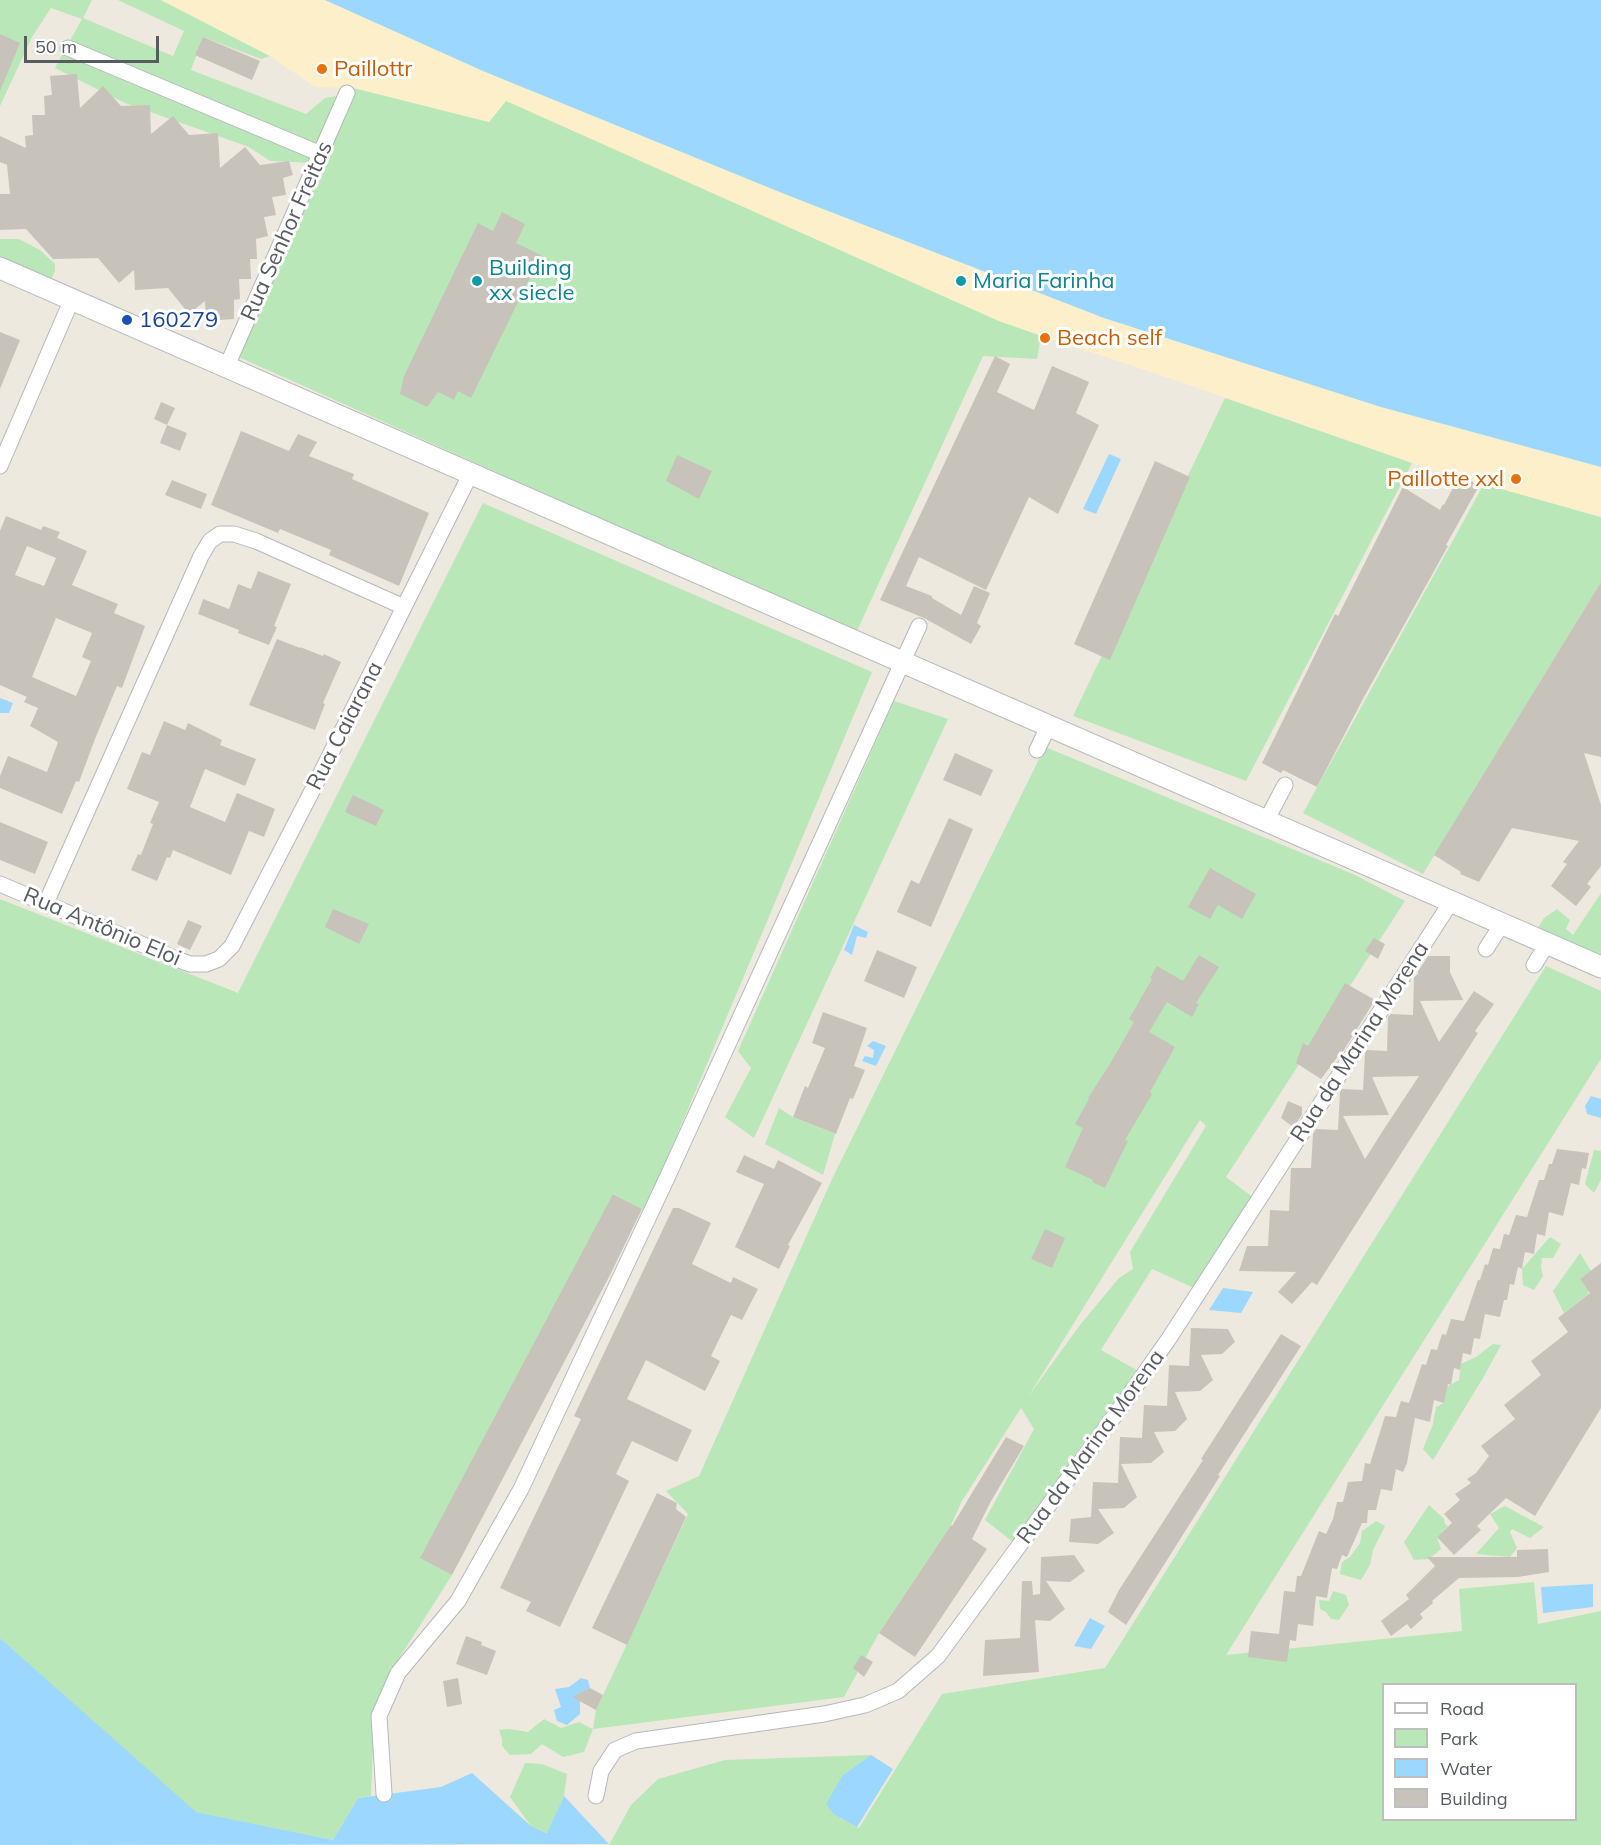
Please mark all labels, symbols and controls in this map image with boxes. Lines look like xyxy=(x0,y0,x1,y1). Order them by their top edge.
scale bar xyxy=(27,24,162,62)
text: 50 m xyxy=(35,35,77,58)
place label: Paillottr xyxy=(334,56,412,82)
marker: Paillottr xyxy=(315,62,329,76)
street label: Rua Senhor Freitas xyxy=(236,137,338,325)
place label: Building xx siecle xyxy=(489,255,574,306)
place label: Maria Farinha xyxy=(973,268,1115,294)
marker: Building xx siecle xyxy=(470,274,484,288)
marker: Maria Farinha xyxy=(954,274,968,288)
place label: 160279 xyxy=(139,307,218,333)
marker: 160279 xyxy=(120,313,134,327)
place label: Beach self xyxy=(1057,325,1162,351)
marker: Beach self xyxy=(1038,331,1052,345)
place label: Paillotte xxl xyxy=(1387,466,1504,492)
marker: Paillotte xxl xyxy=(1509,472,1523,486)
street label: Rua Caiarana xyxy=(301,657,389,795)
street label: Rua Antônio Eloi xyxy=(19,882,185,972)
street label: Rua da Marina Morena xyxy=(1285,937,1435,1147)
street label: Rua da Marina Morena xyxy=(1012,1345,1170,1549)
legend xyxy=(1382,1683,1577,1821)
text: Road xyxy=(1440,1697,1484,1720)
text: Park xyxy=(1440,1727,1478,1750)
text: Water xyxy=(1440,1757,1492,1780)
text: Building xyxy=(1440,1787,1508,1810)

